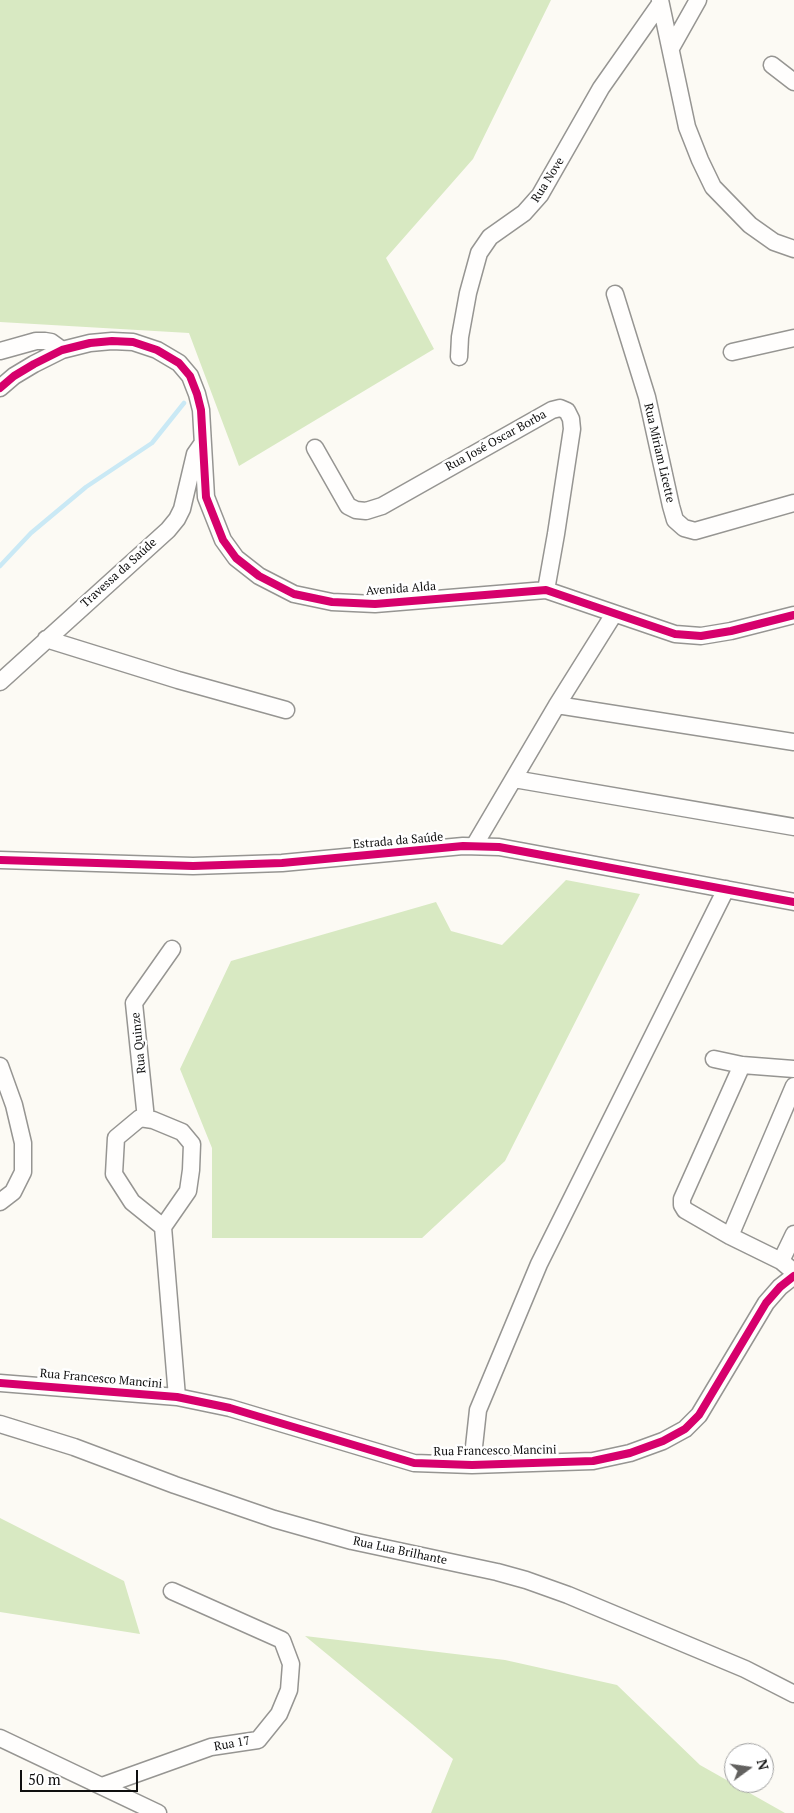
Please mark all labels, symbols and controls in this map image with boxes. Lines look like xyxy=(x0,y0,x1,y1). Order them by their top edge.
street label: Rua Nove xyxy=(528,155,568,205)
street label: Rua Miriam Licette xyxy=(641,402,677,504)
street label: Rua José Oscar Borba xyxy=(443,407,549,475)
street label: Travessa da Saúde xyxy=(78,535,160,611)
street label: Avenida Alda xyxy=(366,579,436,599)
street label: Estrada da Saúde xyxy=(352,830,444,852)
street label: Rua Quinze xyxy=(129,1012,149,1074)
street label: Rua Francesco Mancini xyxy=(39,1366,163,1392)
street label: Rua Francesco Mancini xyxy=(433,1443,557,1459)
street label: Rua Lua Brilhante xyxy=(352,1534,448,1568)
street label: Rua 17 xyxy=(213,1734,251,1754)
north arrow xyxy=(724,1743,774,1793)
text: N xyxy=(753,1757,774,1772)
scale bar xyxy=(22,1760,140,1792)
text: 50 m xyxy=(28,1769,61,1789)

